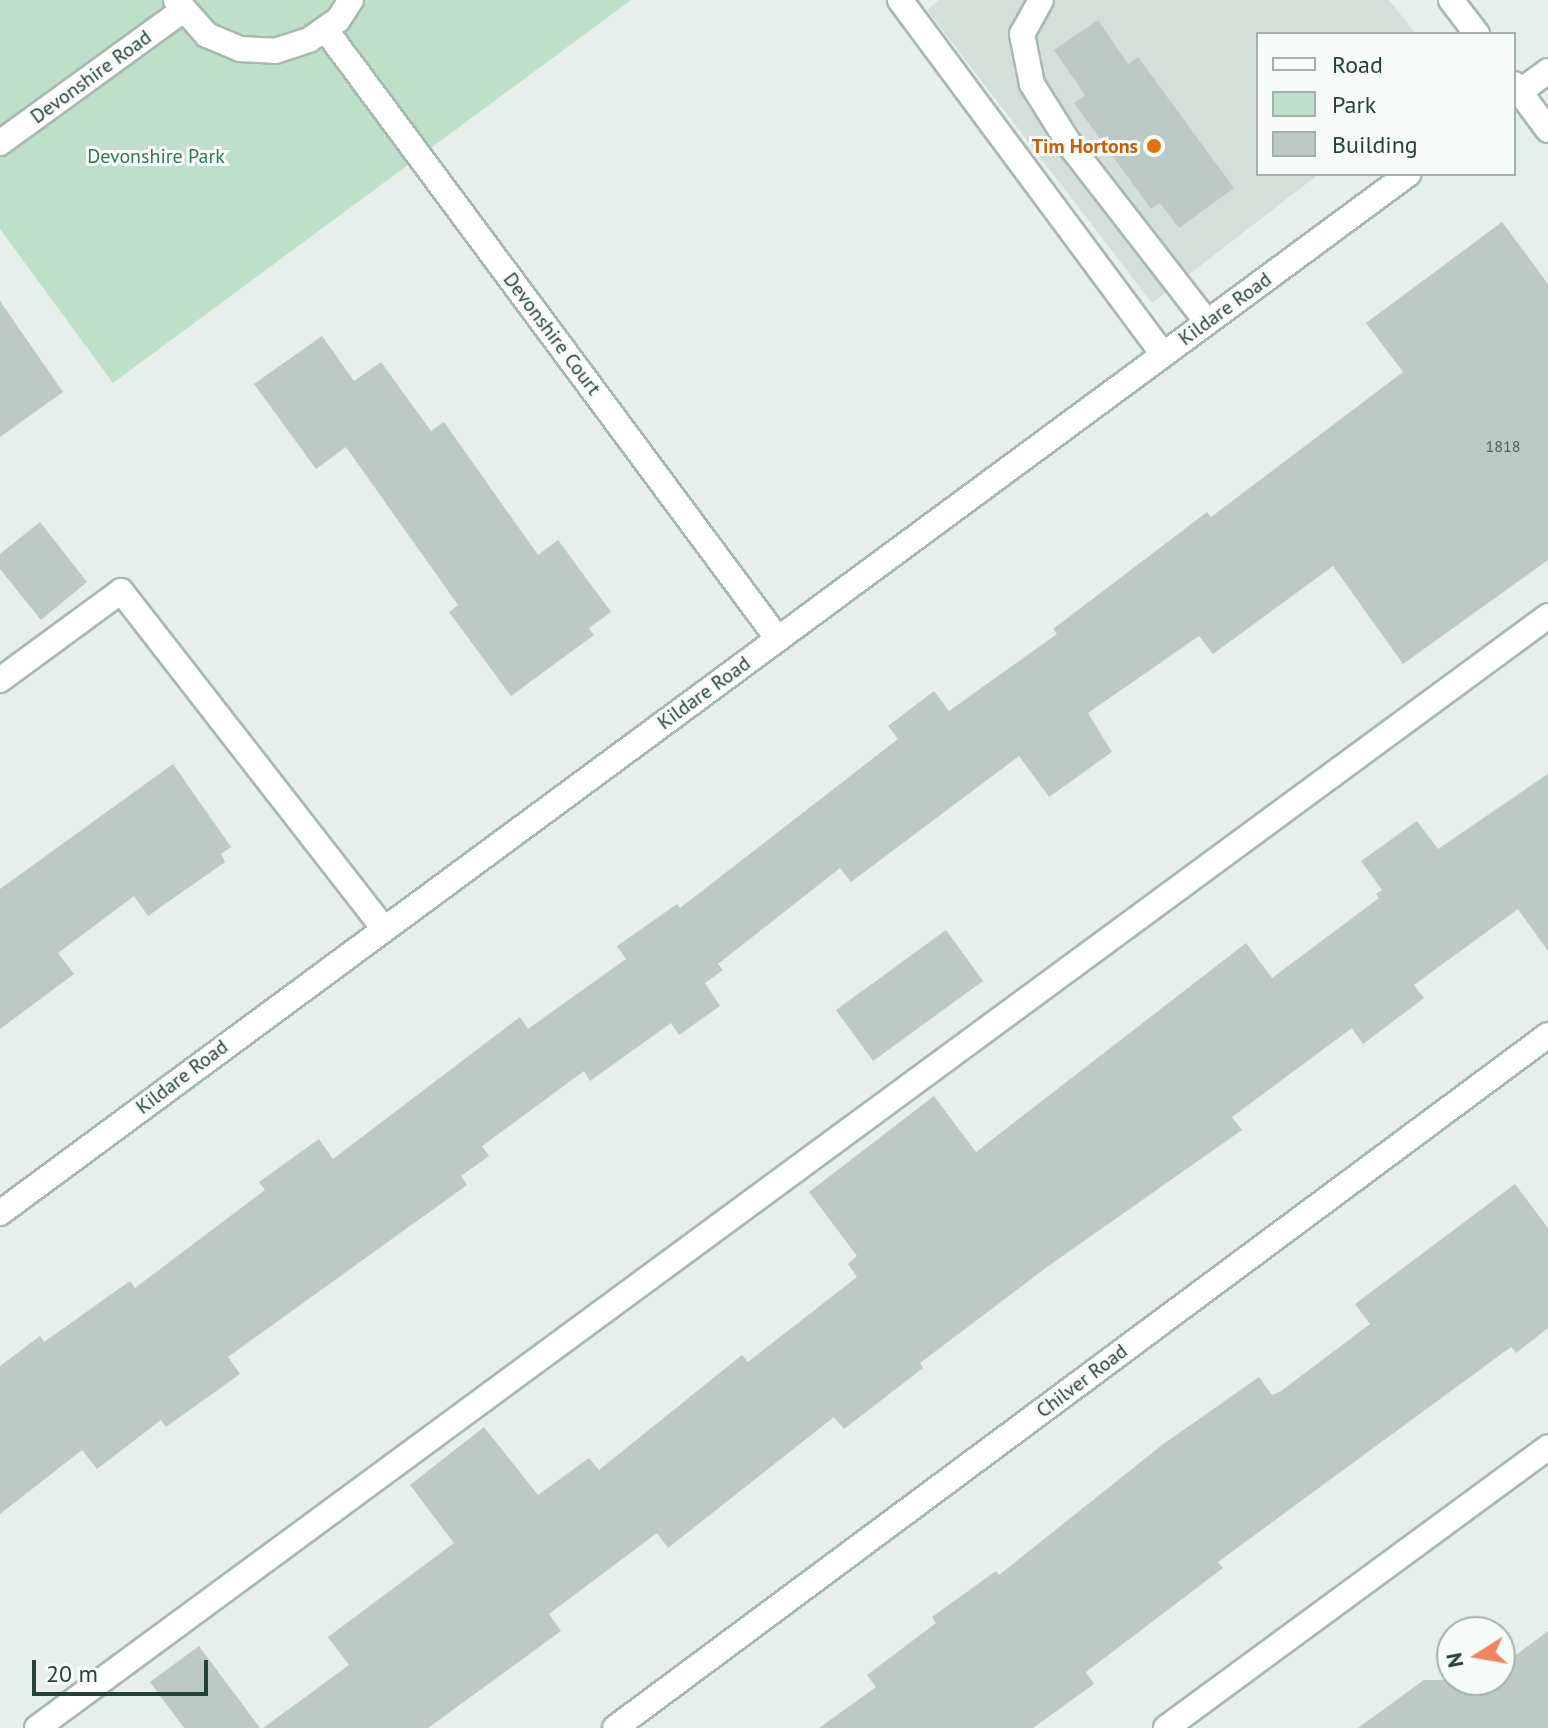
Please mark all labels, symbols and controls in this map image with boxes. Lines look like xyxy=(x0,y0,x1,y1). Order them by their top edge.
street label: Devonshire Road xyxy=(26,25,156,129)
legend xyxy=(1256,32,1516,176)
text: Road xyxy=(1332,49,1383,80)
text: Park xyxy=(1332,89,1376,120)
text: Building xyxy=(1332,129,1418,160)
place label: Tim Hortons xyxy=(1032,134,1138,158)
marker: Tim Hortons xyxy=(1145,137,1163,155)
park label: Devonshire Park xyxy=(87,144,225,168)
street label: Kildare Road xyxy=(1174,267,1276,351)
street label: Devonshire Court xyxy=(498,268,606,400)
house number: 1818 xyxy=(1486,436,1520,456)
street label: Kildare Road xyxy=(653,651,755,735)
street label: Kildare Road xyxy=(131,1035,233,1119)
street label: Chilver Road xyxy=(1032,1339,1132,1423)
north arrow xyxy=(1436,1616,1516,1696)
scale bar xyxy=(36,1644,212,1694)
text: N xyxy=(1439,1650,1470,1670)
text: 20 m xyxy=(46,1658,98,1689)

